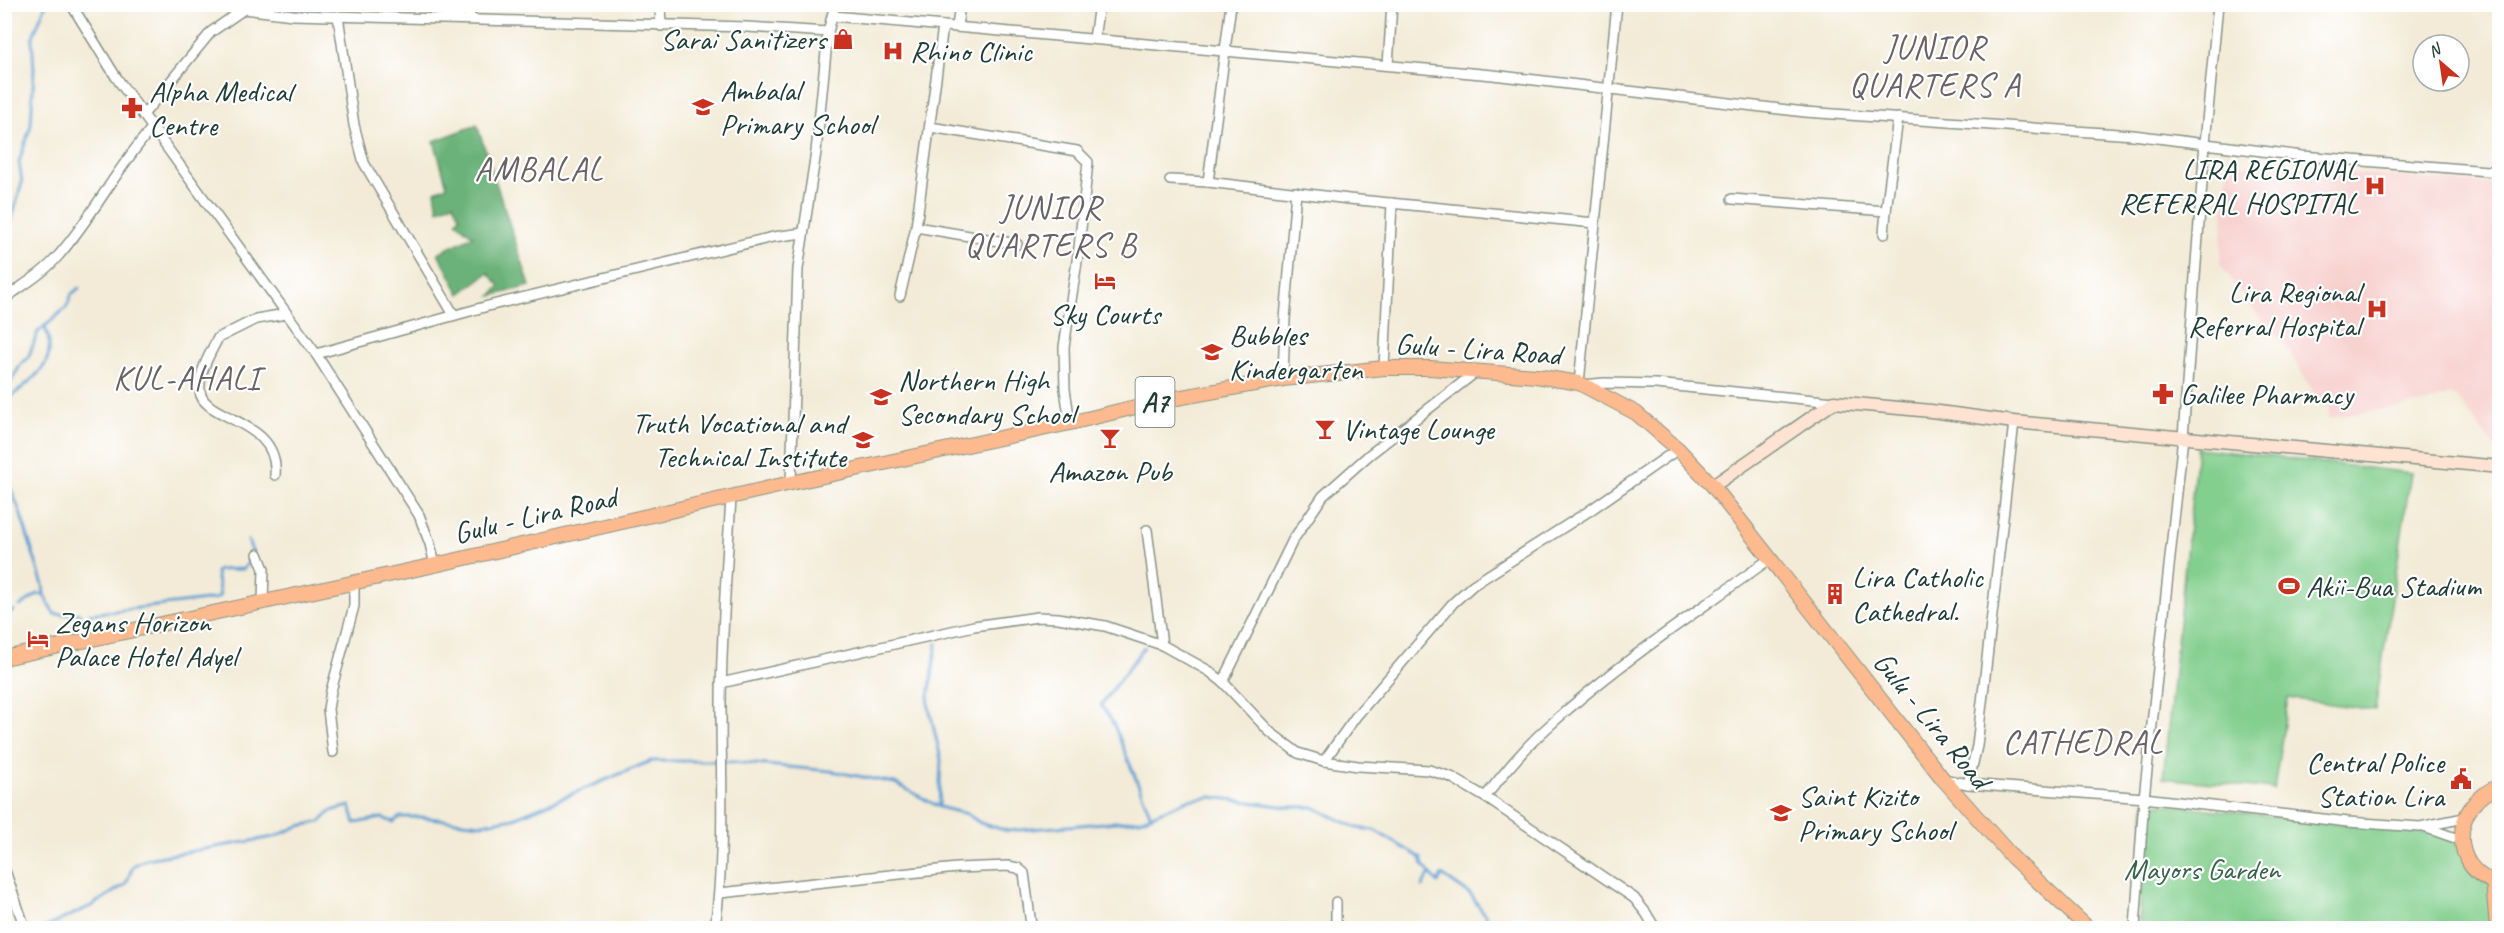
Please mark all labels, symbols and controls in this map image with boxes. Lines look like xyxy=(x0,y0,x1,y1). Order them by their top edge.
place label: Sarai Sanitizers xyxy=(660,20,829,58)
district label: JUNIOR QUARTERS A xyxy=(1849,26,2021,106)
shop icon: Sarai Sanitizers xyxy=(831,27,855,51)
place label: Rhino Clinic xyxy=(910,32,1033,70)
north arrow xyxy=(2411,33,2471,93)
text: N xyxy=(2425,38,2446,62)
hospital icon: Rhino Clinic xyxy=(881,39,905,63)
place label: Ambalal Primary School xyxy=(720,71,879,143)
place label: Alpha Medical Centre xyxy=(149,72,297,144)
school or university icon: Ambalal Primary School xyxy=(691,95,715,119)
pharmacy icon: Alpha Medical Centre xyxy=(120,96,144,120)
district label: AMBALAL xyxy=(475,148,603,190)
place label: LIRA REGIONAL REFERRAL HOSPITAL xyxy=(2119,150,2359,222)
hospital icon: LIRA REGIONAL REFERRAL HOSPITAL xyxy=(2363,174,2387,198)
district label: JUNIOR QUARTERS B xyxy=(965,186,1138,266)
hotel icon: Sky Courts xyxy=(1093,269,1117,293)
place label: Lira Regional Referral Hospital xyxy=(2188,273,2365,345)
place label: Sky Courts xyxy=(1050,295,1163,333)
hospital icon: Lira Regional Referral Hospital xyxy=(2365,297,2389,321)
place label: Bubbles Kindergarten xyxy=(1229,316,1364,388)
street label: Gulu - Lira Road xyxy=(1394,324,1566,374)
school or university icon: Bubbles Kindergarten xyxy=(1200,340,1224,364)
district label: KUL-AHALI xyxy=(113,357,266,399)
place label: Northern High Secondary School xyxy=(898,361,1080,433)
place label: Galilee Pharmacy xyxy=(2180,375,2355,413)
road number: A7 xyxy=(1136,377,1174,427)
pharmacy icon: Galilee Pharmacy xyxy=(2151,382,2175,406)
school or university icon: Northern High Secondary School xyxy=(869,385,893,409)
place label: Truth Vocational and Technical Institute xyxy=(632,404,850,476)
place label: Vintage Lounge xyxy=(1342,410,1496,448)
bar icon: Vintage Lounge xyxy=(1313,417,1337,441)
bar icon: Amazon Pub xyxy=(1098,426,1122,450)
school or university icon: Truth Vocational and Technical Institute xyxy=(851,428,875,452)
place label: Amazon Pub xyxy=(1048,452,1174,490)
street label: Gulu - Lira Road xyxy=(450,477,624,552)
place label: Lira Catholic Cathedral. xyxy=(1852,558,1984,630)
place label: Akii-Bua Stadium xyxy=(2306,567,2483,605)
sports icon: Akii-Bua Stadium xyxy=(2277,574,2301,598)
building icon: Lira Catholic Cathedral. xyxy=(1823,582,1847,606)
place label: Zegans Horizon Palace Hotel Adyel xyxy=(55,603,242,675)
hotel icon: Zegans Horizon Palace Hotel Adyel xyxy=(26,627,50,651)
street label: Gulu - Lira Road xyxy=(1865,644,2002,800)
district label: CATHEDRAL xyxy=(2003,721,2163,763)
place label: Central Police Station Lira xyxy=(2306,743,2446,815)
public building icon: Central Police Station Lira xyxy=(2449,767,2473,791)
place label: Saint Kizito Primary School xyxy=(1798,777,1957,849)
school or university icon: Saint Kizito Primary School xyxy=(1769,801,1793,825)
park label: Mayors Garden xyxy=(2124,850,2281,888)

